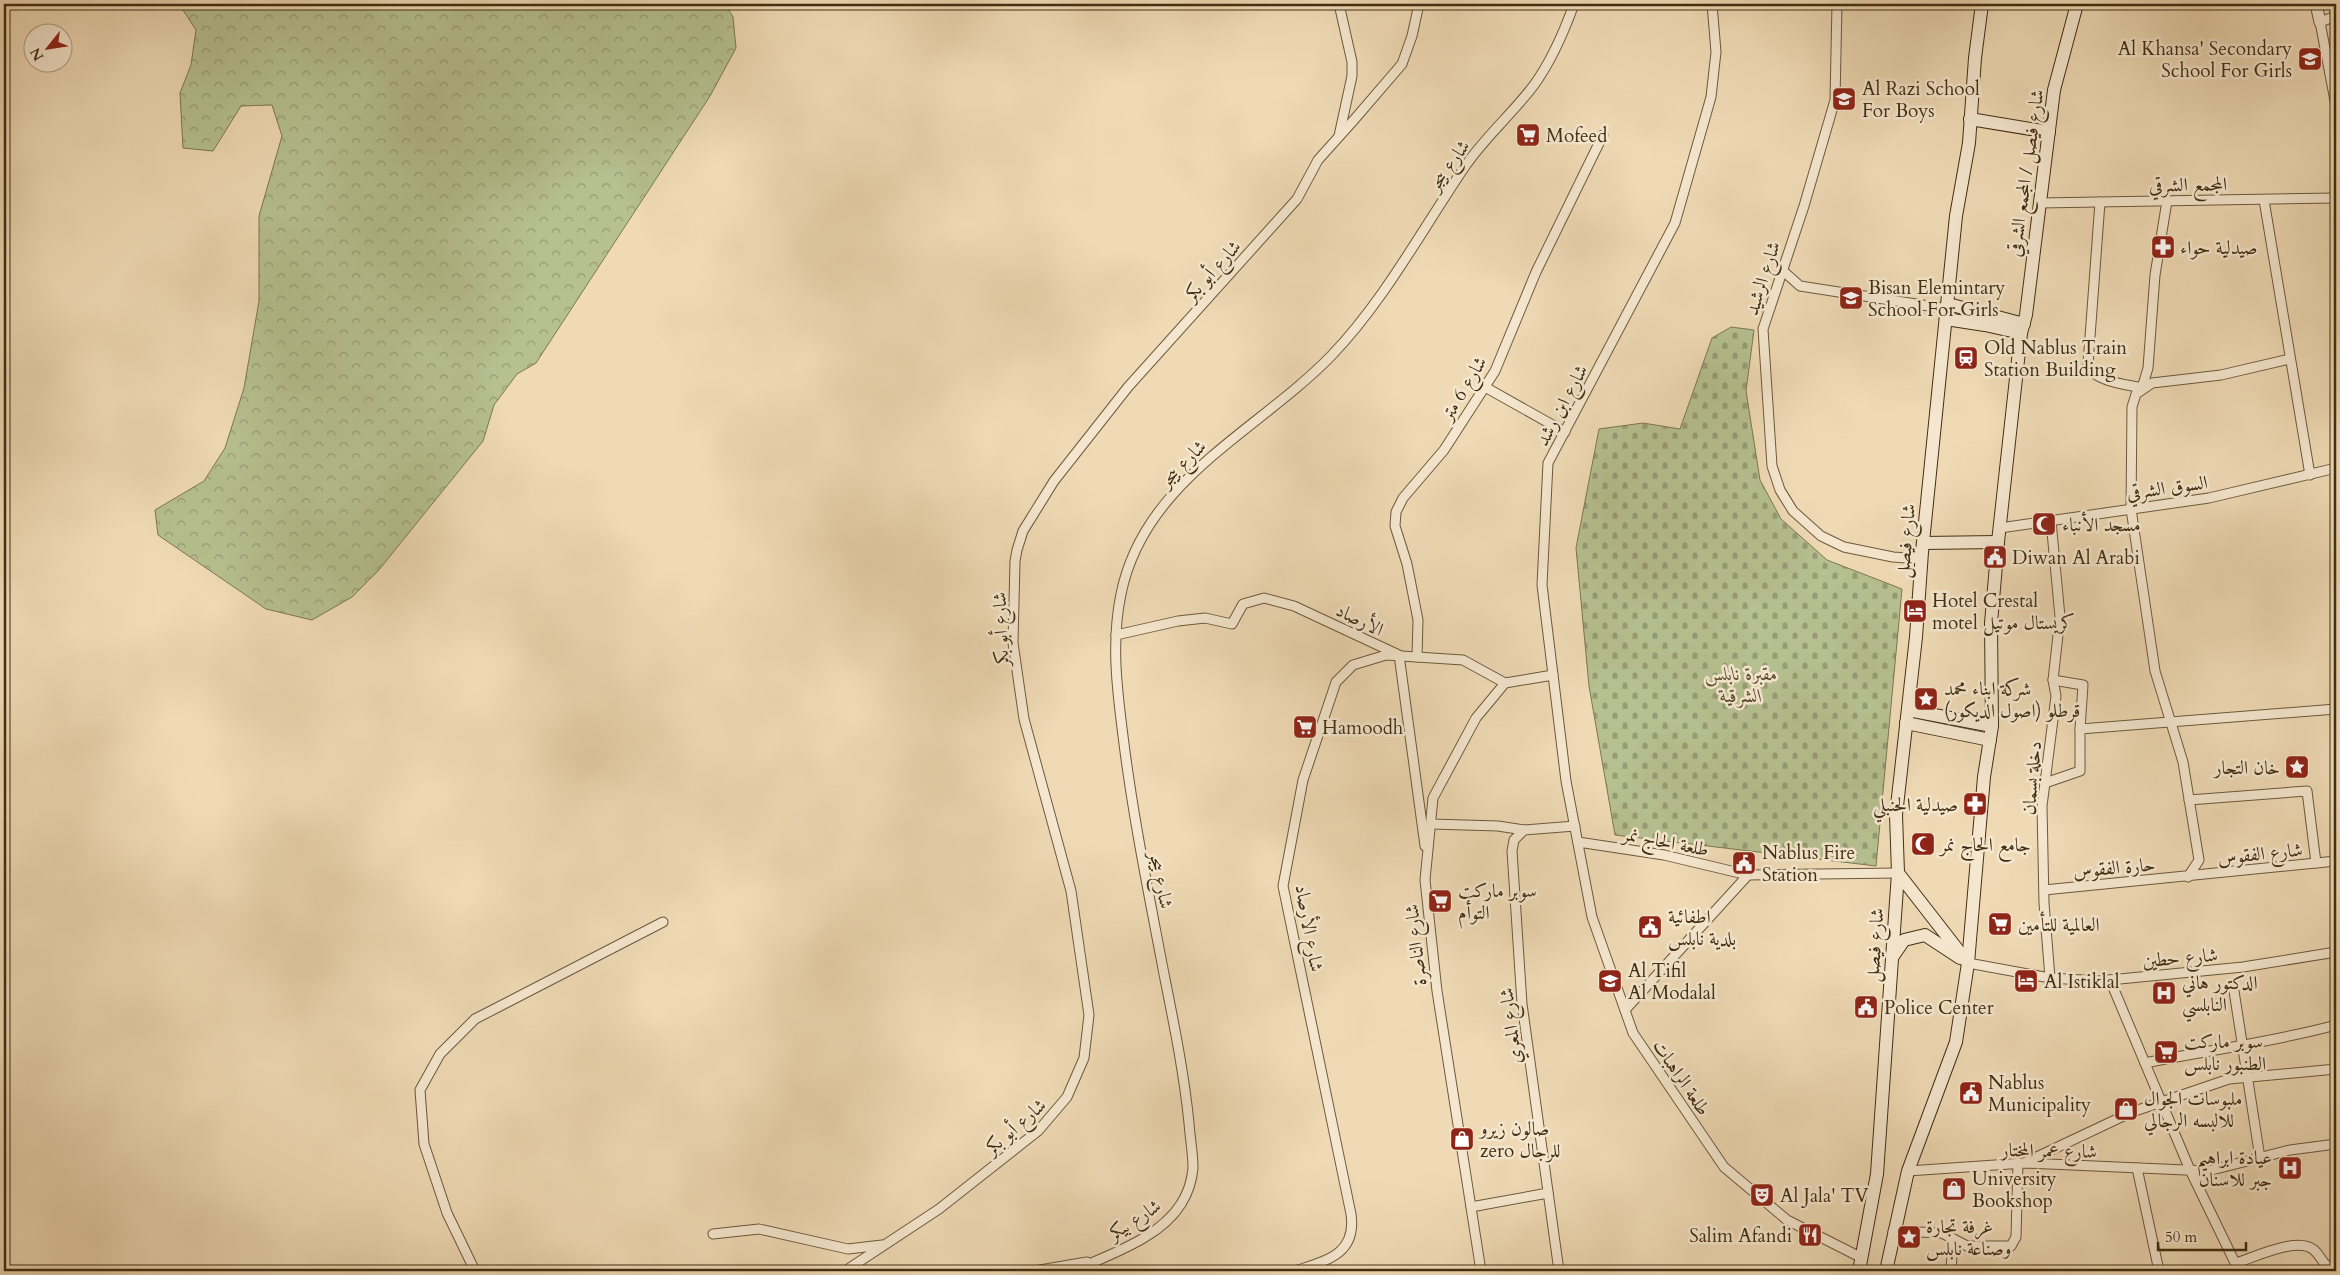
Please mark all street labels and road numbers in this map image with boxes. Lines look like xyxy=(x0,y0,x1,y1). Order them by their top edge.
street label: شارع فيصل / المجمع الشرقي xyxy=(2001,88,2055,259)
street label: شارع بيجر xyxy=(1420,135,1478,199)
street label: المجمع الشرقي xyxy=(2149,171,2227,203)
street label: شارع أبو بكر xyxy=(1177,234,1249,310)
street label: شارع الرشيد xyxy=(1739,238,1789,319)
street label: شارع 6 متر xyxy=(1433,351,1495,428)
street label: شارع ابن رشد xyxy=(1530,360,1596,452)
street label: شارع بيجر xyxy=(1152,434,1214,496)
street label: السوق الشرقي xyxy=(2125,469,2210,509)
street label: شارع فيصل xyxy=(1890,503,1924,579)
street label: شارع أبو بكر xyxy=(987,591,1017,668)
street label: الأرصاد xyxy=(1331,596,1388,643)
street label: دخلة بسمان xyxy=(2016,740,2048,816)
street label: طلعة الحاج نمر xyxy=(1618,821,1711,867)
street label: شارع الفقوس xyxy=(2216,837,2304,873)
street label: شارع بيجر xyxy=(1140,848,1179,911)
street label: حارة الفقوس xyxy=(2072,851,2156,885)
street label: شارع الأرصاد xyxy=(1287,882,1330,974)
street label: شارع الناصرة xyxy=(1399,902,1435,987)
street label: شارع فيصل xyxy=(1859,907,1893,983)
street label: شارع حطين xyxy=(2141,942,2219,976)
street label: شارع المعري xyxy=(1493,986,1531,1066)
street label: طلعة الراهبات xyxy=(1646,1034,1716,1121)
street label: شارع أبو بكر xyxy=(978,1093,1053,1164)
street label: شارع عمر المختار xyxy=(1999,1137,2097,1167)
street label: شارع بيكر xyxy=(1101,1193,1167,1249)

